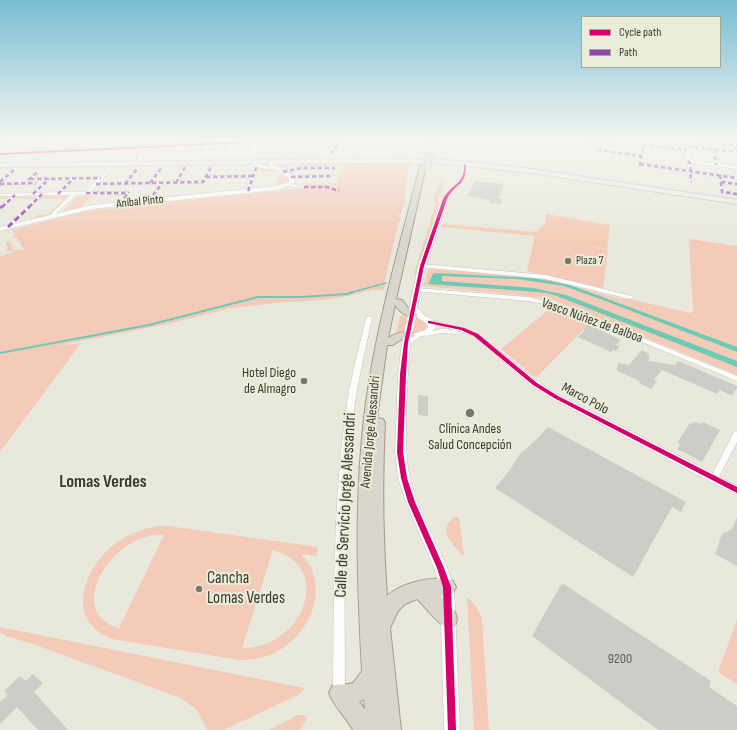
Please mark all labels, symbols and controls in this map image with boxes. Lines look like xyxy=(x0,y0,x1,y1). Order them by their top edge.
legend xyxy=(581,16,721,68)
text: Cycle path xyxy=(619,25,661,40)
text: Path xyxy=(619,45,637,60)
street label: Aníbal Pinto xyxy=(116,192,164,212)
place label: Plaza 7 xyxy=(576,254,604,268)
marker: Plaza 7 xyxy=(563,256,573,266)
street label: Vasco Núñez de Balboa xyxy=(539,295,645,347)
place label: Hotel Diego de Almagro xyxy=(242,365,296,398)
street label: Avenida Jorge Alessandri xyxy=(358,375,384,489)
marker: Hotel Diego de Almagro xyxy=(299,376,309,386)
street label: Marco Polo xyxy=(558,380,612,418)
marker: Clínica Andes Salud Concepción xyxy=(464,407,476,419)
street label: Calle de Servicio Jorge Alessandri xyxy=(331,412,361,598)
place label: Clínica Andes Salud Concepción xyxy=(428,421,512,454)
district label: Lomas Verdes xyxy=(59,471,147,493)
place label: Cancha Lomas Verdes xyxy=(207,569,285,609)
marker: Cancha Lomas Verdes xyxy=(194,584,204,594)
house number: 9200 xyxy=(608,651,632,667)

